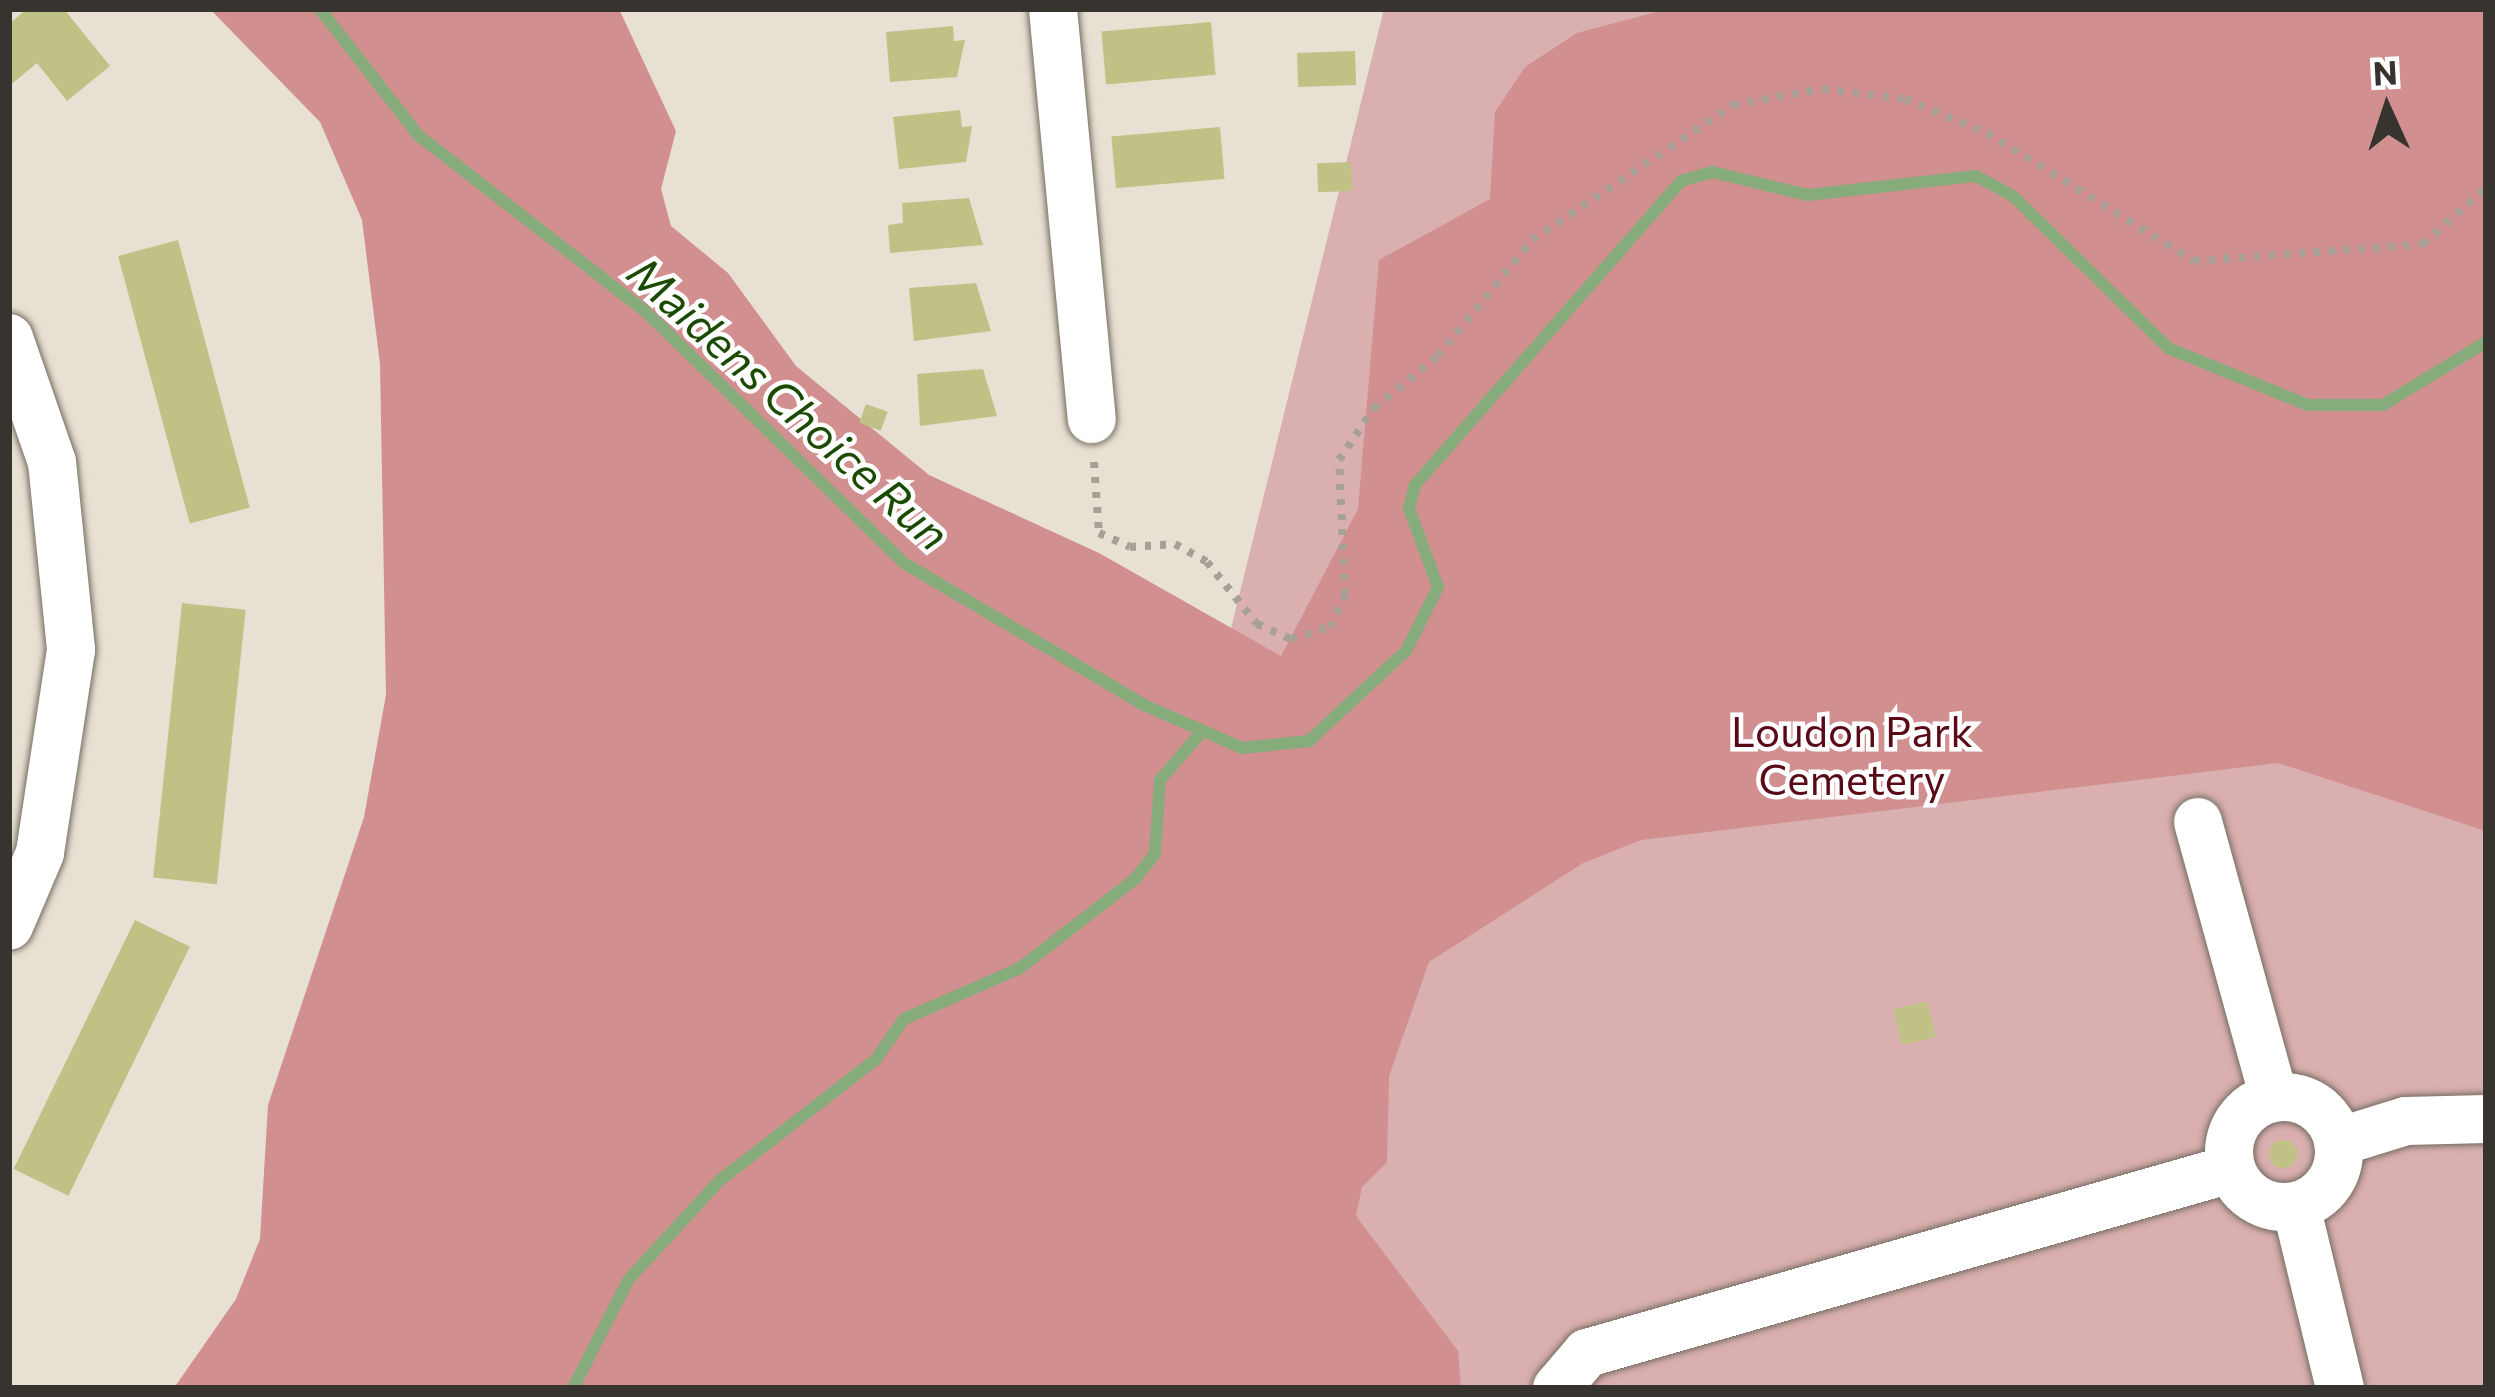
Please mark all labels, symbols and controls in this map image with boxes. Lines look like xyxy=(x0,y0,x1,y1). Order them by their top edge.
north arrow xyxy=(2327,48,2447,168)
text: N xyxy=(2372,50,2399,93)
water label: Maidens Choice Run xyxy=(619,244,961,560)
park label: Loudon Park Cemetery xyxy=(1731,705,1973,804)

